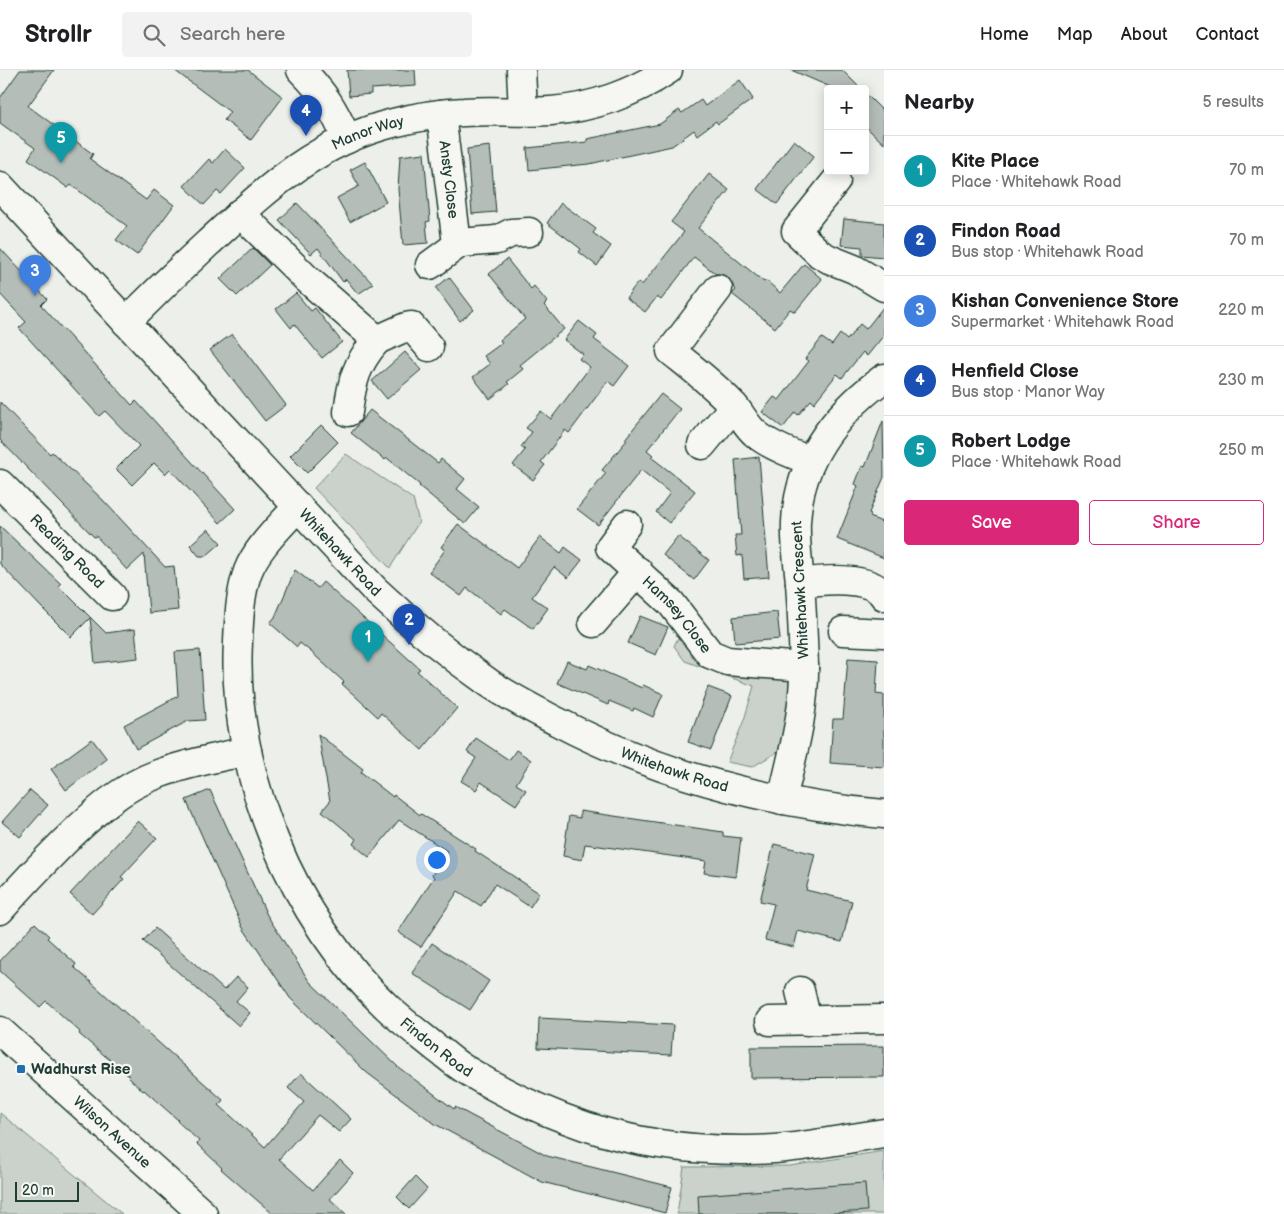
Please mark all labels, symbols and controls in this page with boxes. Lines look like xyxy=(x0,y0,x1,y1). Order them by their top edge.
search box xyxy=(122,12,472,57)
text: Strollr xyxy=(25,20,92,49)
icon: search xyxy=(140,21,168,49)
text: Search here xyxy=(180,23,285,46)
text: Home xyxy=(980,24,1029,45)
text: Map xyxy=(1057,24,1093,45)
text: About xyxy=(1121,24,1168,45)
text: Contact xyxy=(1196,24,1259,45)
map controls xyxy=(824,85,869,175)
button: + xyxy=(824,85,869,130)
text: Nearby xyxy=(904,90,974,115)
text: 5 results xyxy=(1202,93,1264,112)
pin: 4 xyxy=(290,95,322,136)
street label: Manor Way xyxy=(329,112,406,155)
pin: 5 xyxy=(45,122,77,163)
button: − xyxy=(824,130,869,175)
street label: Ansty Close xyxy=(434,140,463,220)
text: Kite Place xyxy=(951,150,1039,173)
text: 1 xyxy=(917,161,923,180)
text: 70 m xyxy=(1229,161,1264,180)
text: Place · Whitehawk Road xyxy=(951,173,1121,192)
text: Findon Road xyxy=(951,220,1061,243)
text: 2 xyxy=(915,231,925,250)
text: 70 m xyxy=(1229,231,1264,250)
text: Bus stop · Whitehawk Road xyxy=(951,243,1144,262)
pin: 3 xyxy=(19,255,51,296)
text: Kishan Convenience Store xyxy=(951,290,1179,313)
text: 3 xyxy=(915,301,925,320)
text: 220 m xyxy=(1218,301,1264,320)
text: Supermarket · Whitehawk Road xyxy=(951,313,1174,332)
text: Henfield Close xyxy=(951,360,1079,383)
text: 4 xyxy=(915,371,925,390)
text: 230 m xyxy=(1218,371,1264,390)
text: Bus stop · Manor Way xyxy=(951,383,1105,402)
text: Robert Lodge xyxy=(951,430,1071,453)
text: 5 xyxy=(915,441,925,460)
text: 250 m xyxy=(1218,441,1264,460)
text: Place · Whitehawk Road xyxy=(951,453,1121,472)
button: Save xyxy=(904,500,1079,545)
button: Share xyxy=(1089,500,1264,545)
street label: Whitehawk Road xyxy=(295,505,385,601)
street label: Reading Road xyxy=(26,510,108,593)
street label: Whitehawk Crescent xyxy=(787,520,814,660)
street label: Hamsey Close xyxy=(638,572,715,658)
pin: 2 xyxy=(393,604,425,645)
pin: 1 xyxy=(352,621,384,662)
street label: Whitehawk Road xyxy=(618,743,730,797)
your location xyxy=(424,847,450,873)
street label: Findon Road xyxy=(396,1014,476,1082)
place label: Wadhurst Rise xyxy=(31,1060,131,1079)
marker: Wadhurst Rise xyxy=(15,1063,27,1075)
street label: Wilson Avenue xyxy=(69,1092,155,1173)
scale bar xyxy=(15,1179,79,1202)
text: 20 m xyxy=(22,1182,54,1199)

